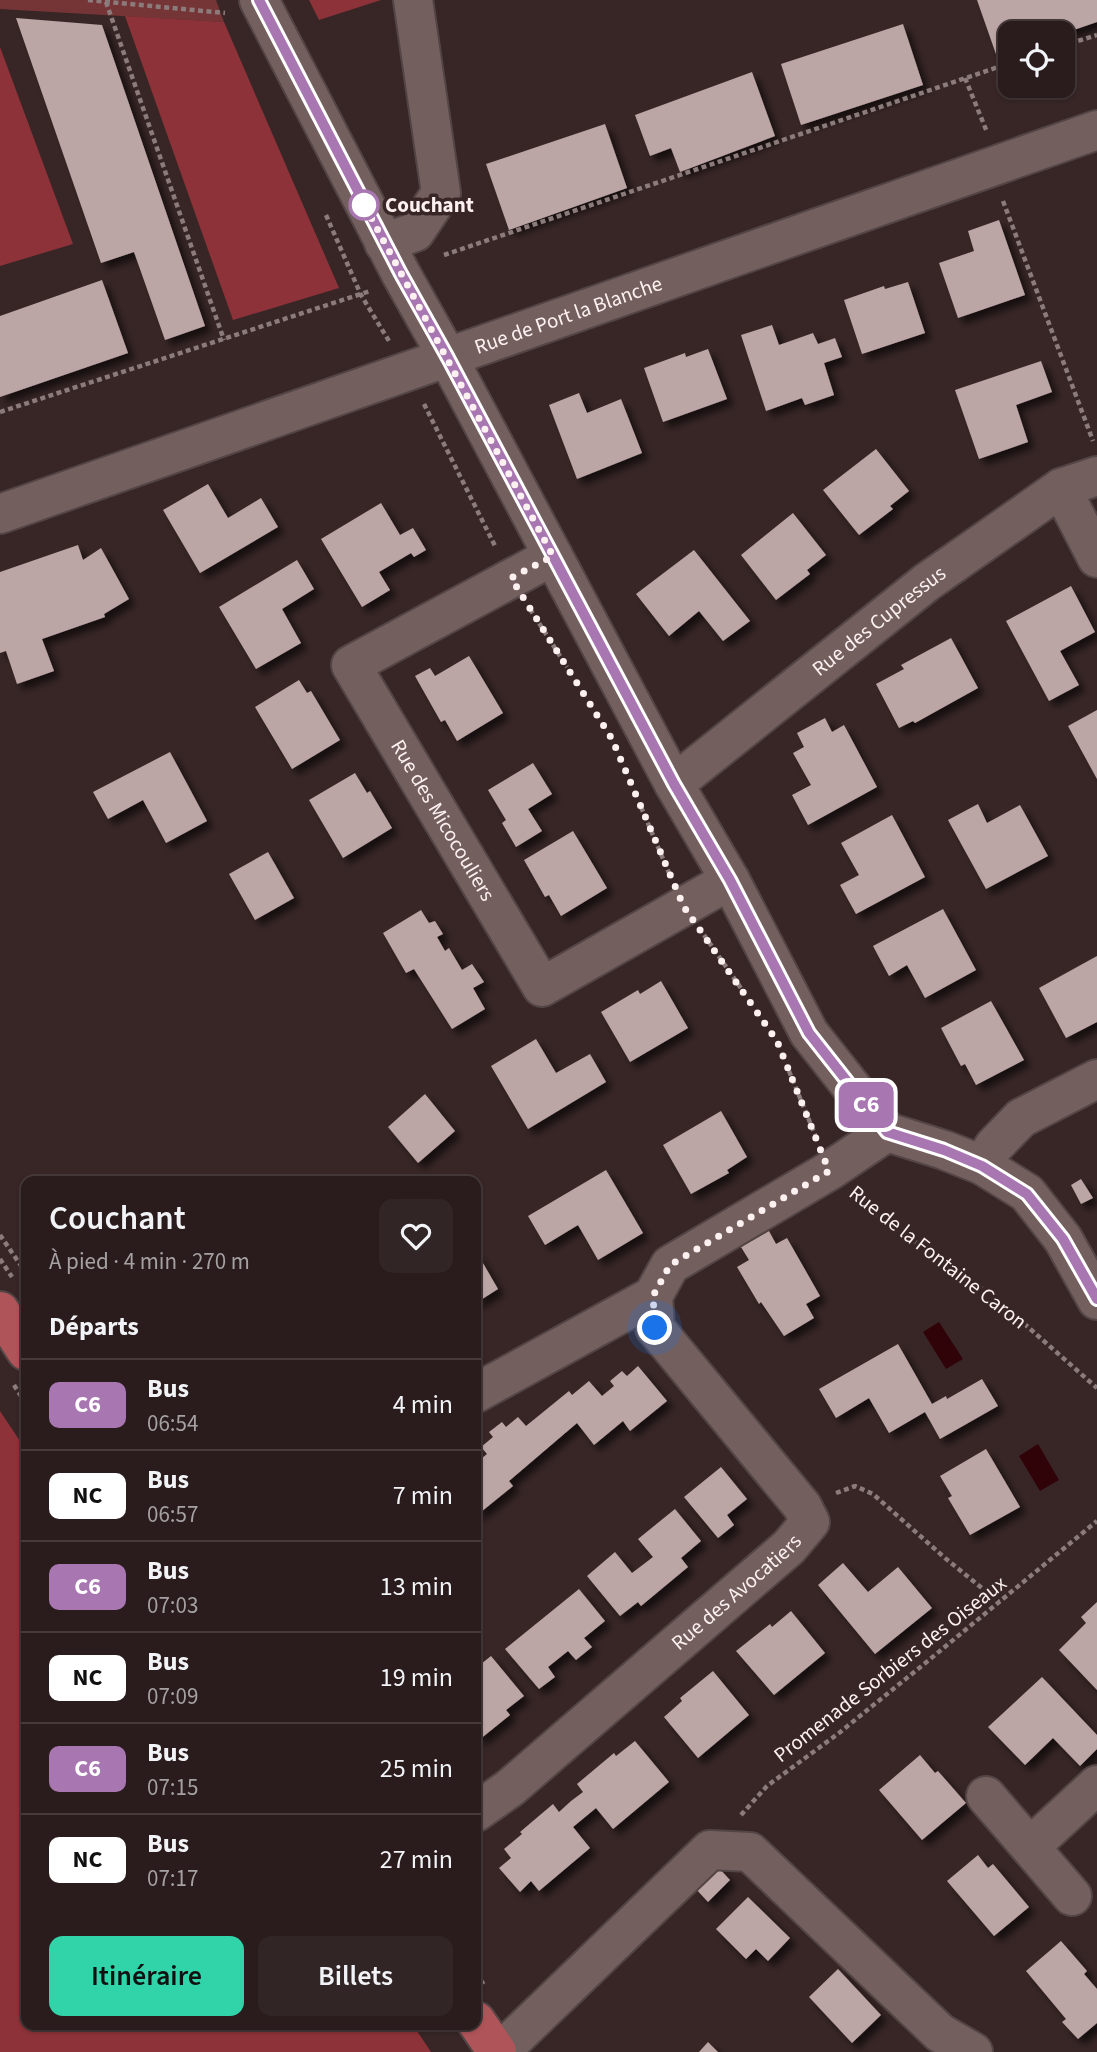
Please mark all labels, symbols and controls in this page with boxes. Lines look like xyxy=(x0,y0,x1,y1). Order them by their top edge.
map controls xyxy=(998,21,1075,98)
button: locate xyxy=(998,21,1075,98)
marker: Couchant xyxy=(349,190,379,220)
place label: Couchant xyxy=(385,190,474,220)
street label: Rue de Port la Blanche xyxy=(470,268,666,362)
street label: Rue des Cupressus xyxy=(806,558,952,683)
street label: Rue des Micocouliers xyxy=(383,734,503,907)
line badge: C6 xyxy=(834,1082,898,1128)
text: C6 xyxy=(853,1087,879,1122)
street label: Rue de la Fontaine Caron xyxy=(843,1178,1033,1336)
text: Couchant xyxy=(49,1195,186,1242)
button: heart xyxy=(379,1199,453,1273)
text: À pied · 4 min · 270 m xyxy=(49,1245,250,1278)
text: Départs xyxy=(49,1308,139,1345)
your location xyxy=(637,1310,672,1345)
text: Bus xyxy=(147,1370,189,1407)
text: 4 min xyxy=(393,1386,453,1423)
text: C6 xyxy=(74,1387,101,1422)
text: 06:54 xyxy=(147,1407,198,1440)
text: Bus xyxy=(147,1461,189,1498)
text: 7 min xyxy=(393,1477,453,1514)
text: NC xyxy=(73,1478,102,1513)
text: 06:57 xyxy=(147,1498,198,1531)
street label: Rue des Avocatiers xyxy=(665,1528,809,1657)
text: Bus xyxy=(147,1552,189,1589)
text: 13 min xyxy=(380,1568,453,1605)
street label: Promenade Sorbiers des Oiseaux xyxy=(767,1568,1013,1770)
text: C6 xyxy=(74,1569,101,1604)
text: 07:03 xyxy=(147,1589,198,1622)
text: Bus xyxy=(147,1643,189,1680)
text: 19 min xyxy=(380,1659,453,1696)
text: NC xyxy=(73,1660,102,1695)
text: 07:09 xyxy=(147,1680,198,1713)
text: Bus xyxy=(147,1734,189,1771)
text: 25 min xyxy=(380,1750,453,1787)
text: C6 xyxy=(74,1751,101,1786)
text: 07:15 xyxy=(147,1771,198,1804)
text: Bus xyxy=(147,1825,189,1862)
text: 27 min xyxy=(380,1841,453,1878)
text: NC xyxy=(73,1842,102,1877)
text: 07:17 xyxy=(147,1862,198,1895)
button: Itinéraire xyxy=(49,1936,244,2016)
button: Billets xyxy=(258,1936,453,2016)

